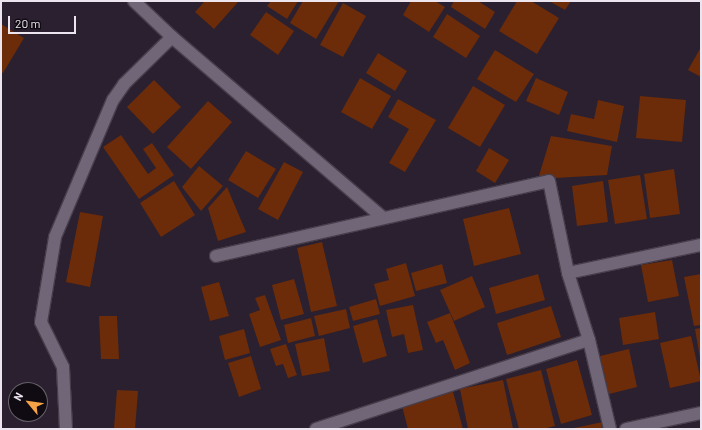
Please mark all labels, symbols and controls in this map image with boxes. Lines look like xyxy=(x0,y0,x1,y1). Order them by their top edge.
scale bar xyxy=(10,8,78,34)
text: 20 m xyxy=(15,16,41,30)
north arrow xyxy=(8,382,48,422)
text: N xyxy=(10,390,25,403)

